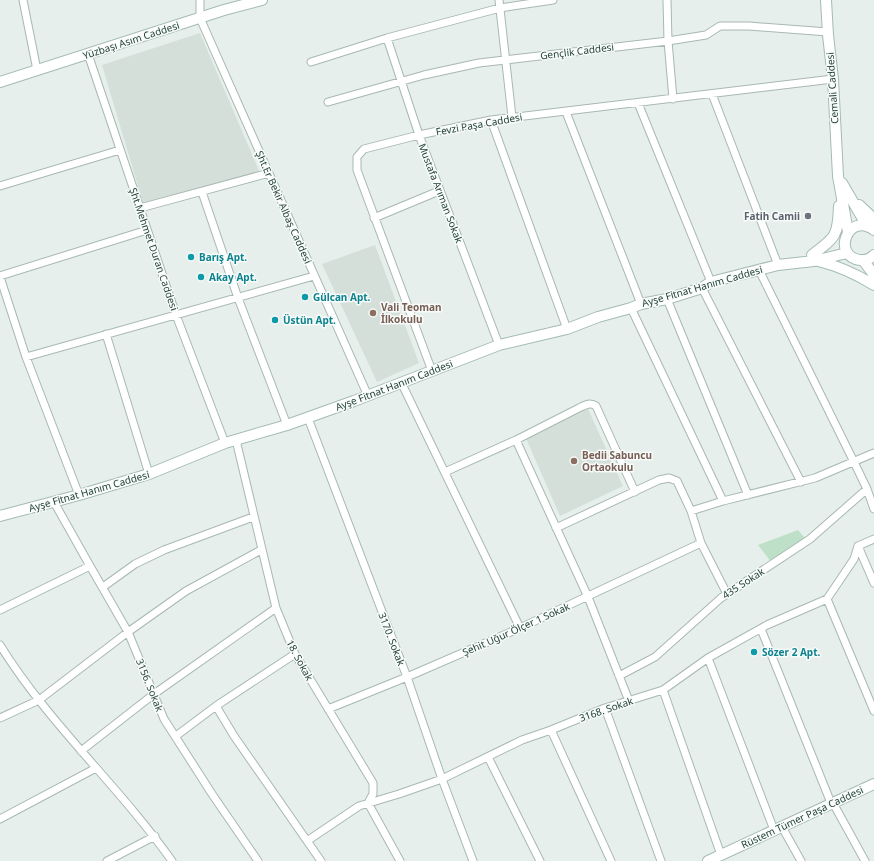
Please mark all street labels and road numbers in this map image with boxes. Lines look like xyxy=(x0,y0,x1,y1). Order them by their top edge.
street label: Yüzbaşı Asım Caddesi xyxy=(81,18,181,62)
street label: Gençlik Caddesi xyxy=(539,40,615,62)
street label: Cemali Caddesi xyxy=(823,52,841,124)
street label: Fevzi Paşa Caddesi xyxy=(435,110,523,138)
street label: Mustafa Arıman Sokak xyxy=(416,141,467,245)
street label: Şht.Er Bekir Albaş Caddesi xyxy=(253,148,315,266)
street label: Şht.Mehmet Duran Caddesi xyxy=(126,186,182,312)
street label: Ayşe Fitnat Hanım Caddesi xyxy=(640,262,764,310)
street label: Ayşe Fitnat Hanım Caddesi xyxy=(333,356,455,414)
street label: Ayşe Fitnat Hanım Caddesi xyxy=(27,467,151,515)
street label: 435 Sokak xyxy=(719,564,767,602)
street label: Şehit Uğur Ölçer 1 Sokak xyxy=(460,599,573,659)
street label: 3170. Sokak xyxy=(375,610,409,668)
street label: 18. Sokak xyxy=(283,637,317,684)
street label: 3156. Sokak xyxy=(133,656,167,714)
street label: 3168. Sokak xyxy=(577,693,635,725)
street label: Rüstem Tümer Paşa Caddesi xyxy=(739,782,865,852)

